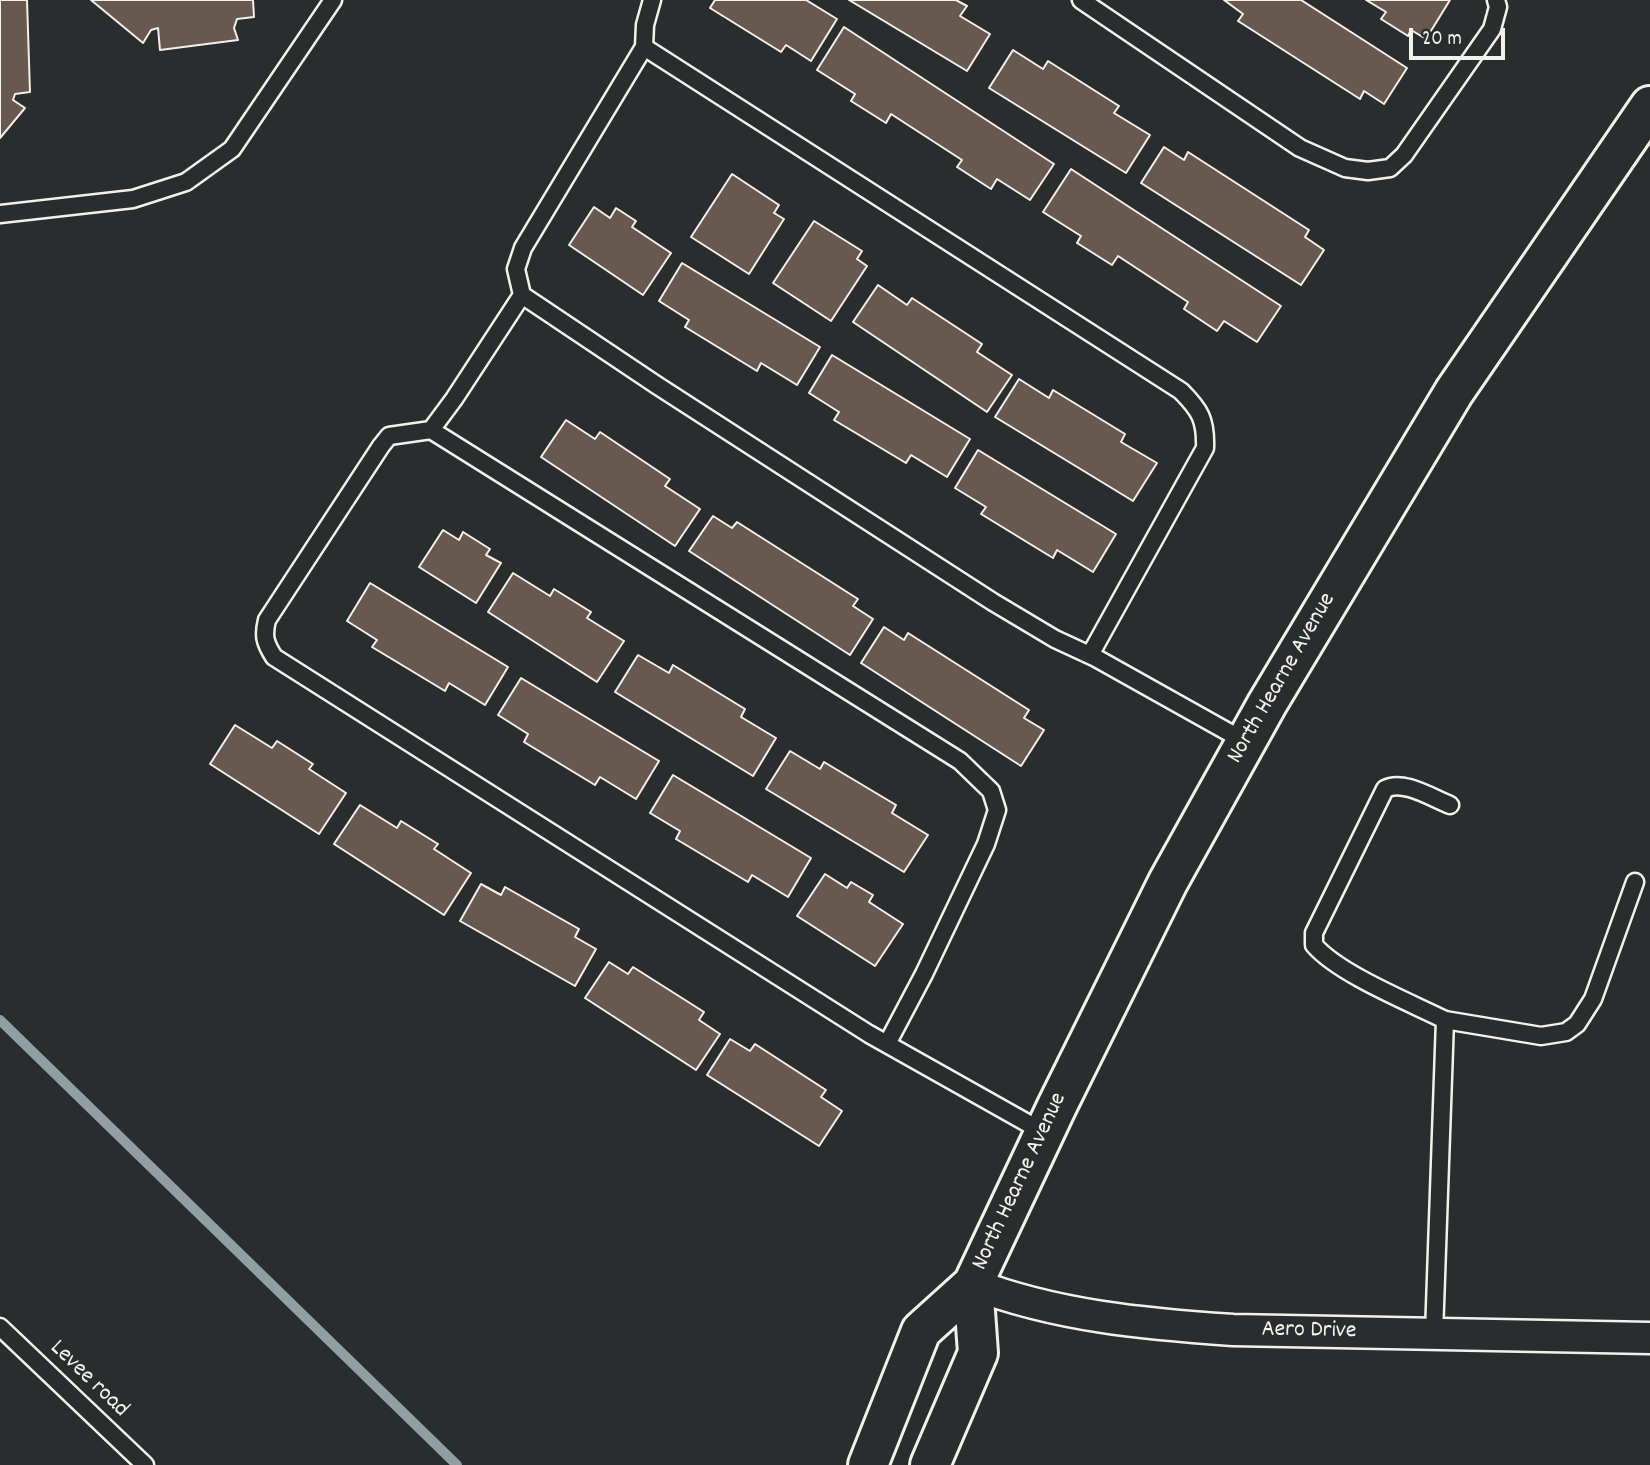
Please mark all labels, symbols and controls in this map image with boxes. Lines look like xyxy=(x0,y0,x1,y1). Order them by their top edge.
scale bar xyxy=(1412,14,1508,58)
text: 20 m xyxy=(1422,25,1462,55)
street label: North Hearne Avenue xyxy=(1222,588,1344,770)
street label: North Hearne Avenue xyxy=(967,1089,1075,1275)
street label: Aero Drive xyxy=(1261,1317,1357,1347)
street label: Levee road xyxy=(42,1335,134,1425)

